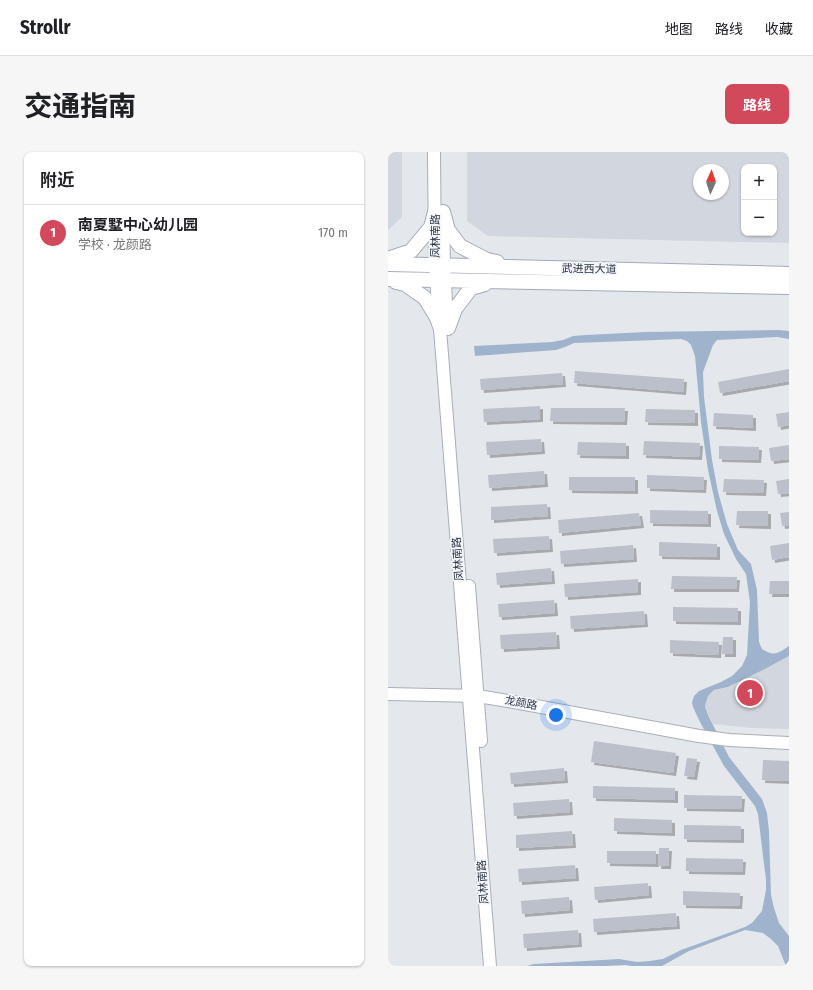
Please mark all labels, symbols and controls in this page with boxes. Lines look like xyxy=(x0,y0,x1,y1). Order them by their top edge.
text: Strollr xyxy=(20,16,70,39)
text: 地图 xyxy=(665,21,693,38)
text: 路线 xyxy=(715,21,743,38)
text: 收藏 xyxy=(765,21,793,38)
button: 路线 xyxy=(725,84,789,124)
text: 交通指南 xyxy=(24,90,136,123)
north arrow xyxy=(693,164,729,200)
map controls xyxy=(741,164,777,236)
button: + xyxy=(741,164,777,200)
text: 附近 xyxy=(40,170,74,191)
button: − xyxy=(741,200,777,236)
street label: 凤林南路 xyxy=(429,214,442,258)
text: 南夏墅中心幼儿园 xyxy=(78,216,198,234)
text: 1 xyxy=(50,225,56,240)
text: 170 m xyxy=(318,225,348,240)
text: 学校 · 龙颜路 xyxy=(78,237,152,252)
street label: 武进西大道 xyxy=(561,262,617,276)
street label: 凤林南路 xyxy=(450,537,466,581)
pin: 1 xyxy=(737,678,763,708)
street label: 龙颜路 xyxy=(504,694,538,712)
your location xyxy=(546,705,566,725)
street label: 凤林南路 xyxy=(475,860,491,904)

